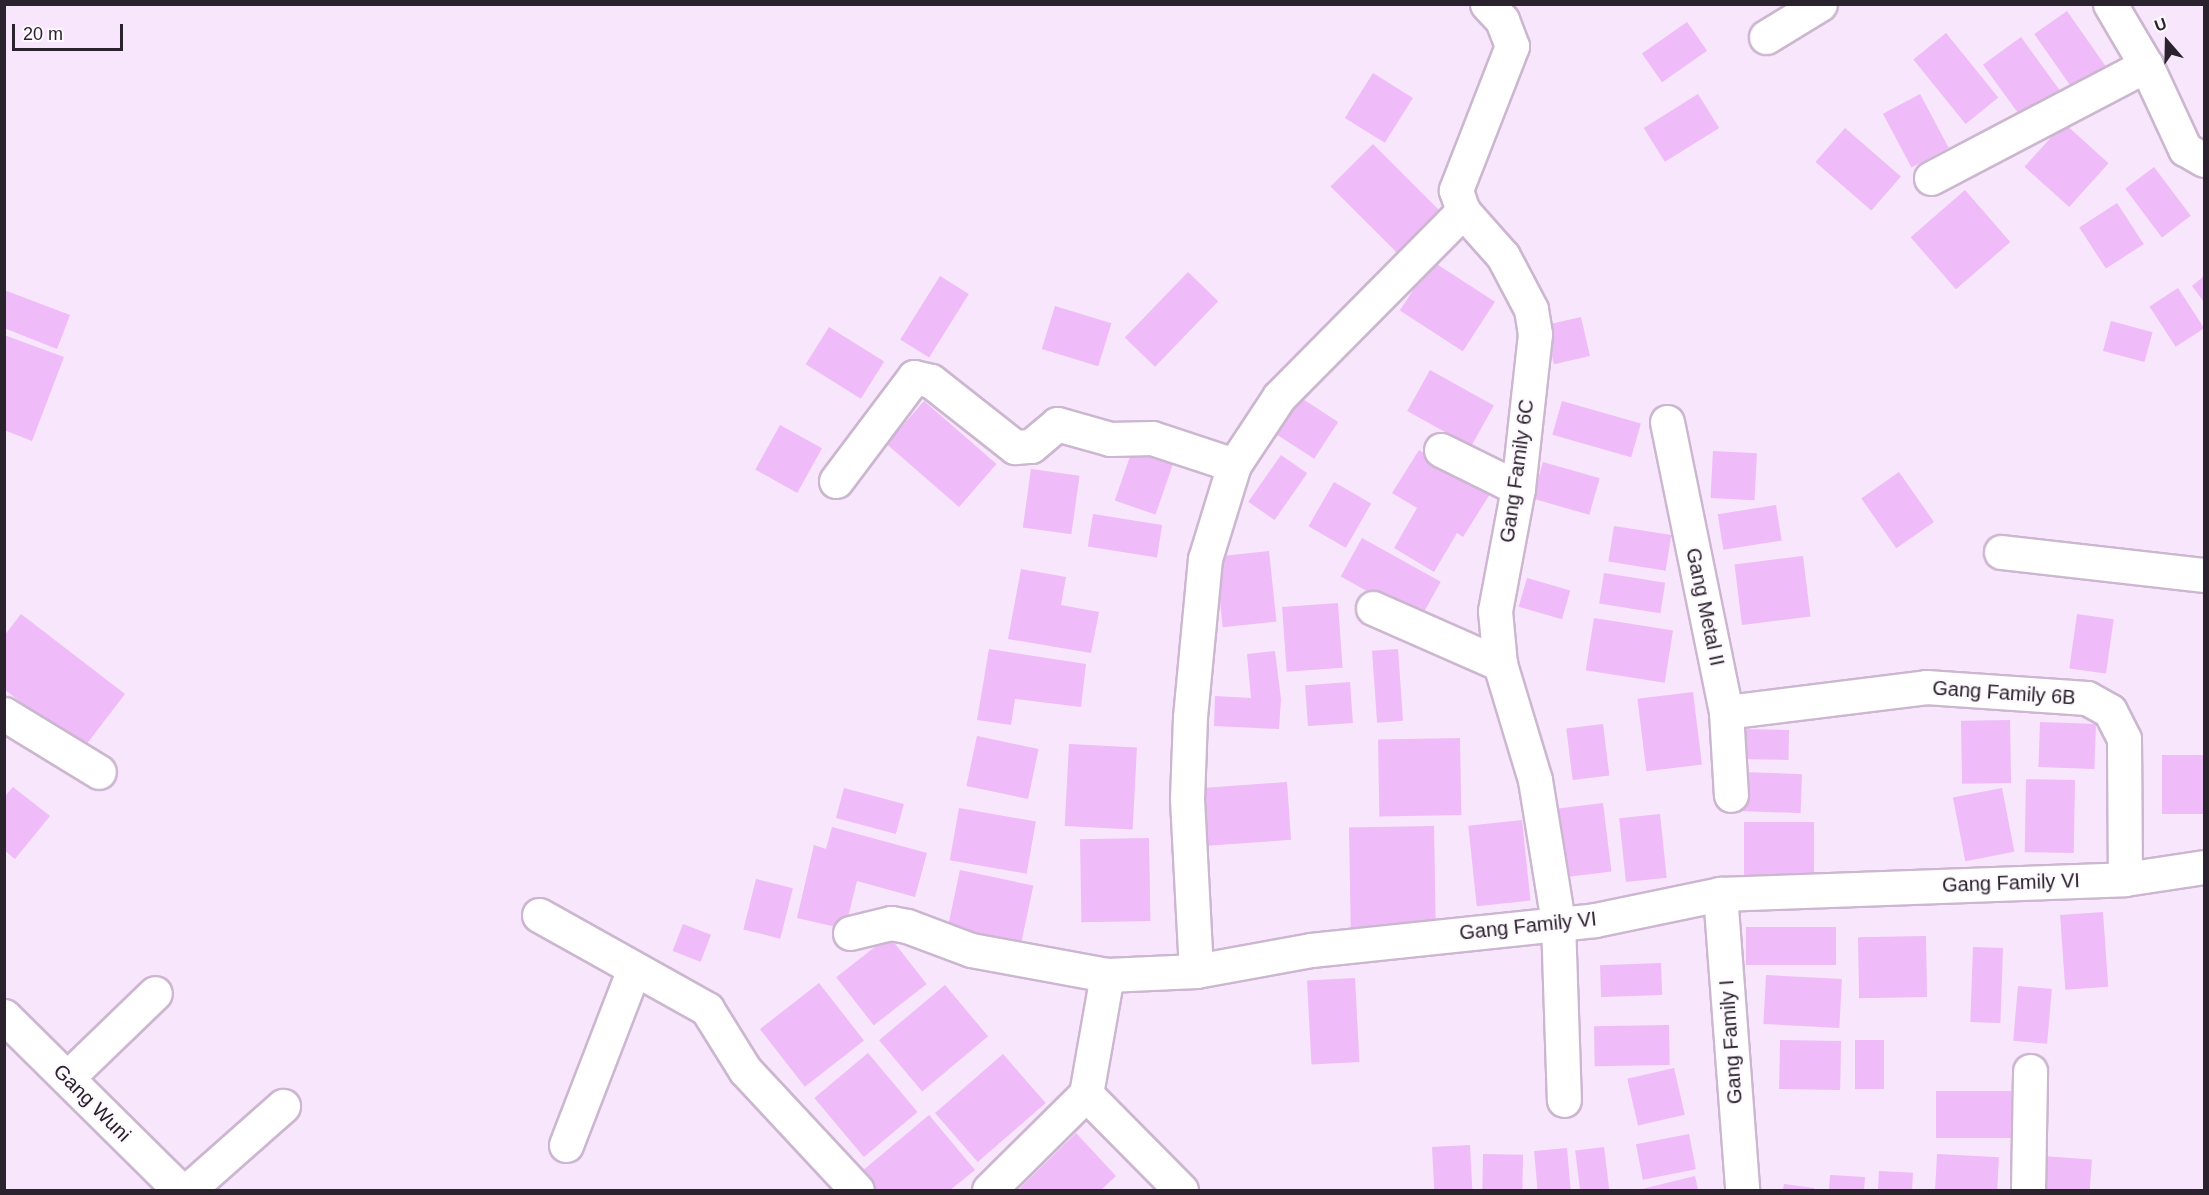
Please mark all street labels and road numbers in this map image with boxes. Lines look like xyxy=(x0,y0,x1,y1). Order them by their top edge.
street label: Gang Family 6C xyxy=(1495,398,1539,544)
street label: Gang Metal II xyxy=(1681,546,1729,668)
street label: Gang Family 6B xyxy=(1932,676,2076,710)
street label: Gang Family VI xyxy=(1942,869,2080,897)
street label: Gang Family VI xyxy=(1458,907,1598,945)
street label: Gang Family I xyxy=(1715,979,1747,1105)
street label: Gang Wuni xyxy=(48,1059,136,1147)

